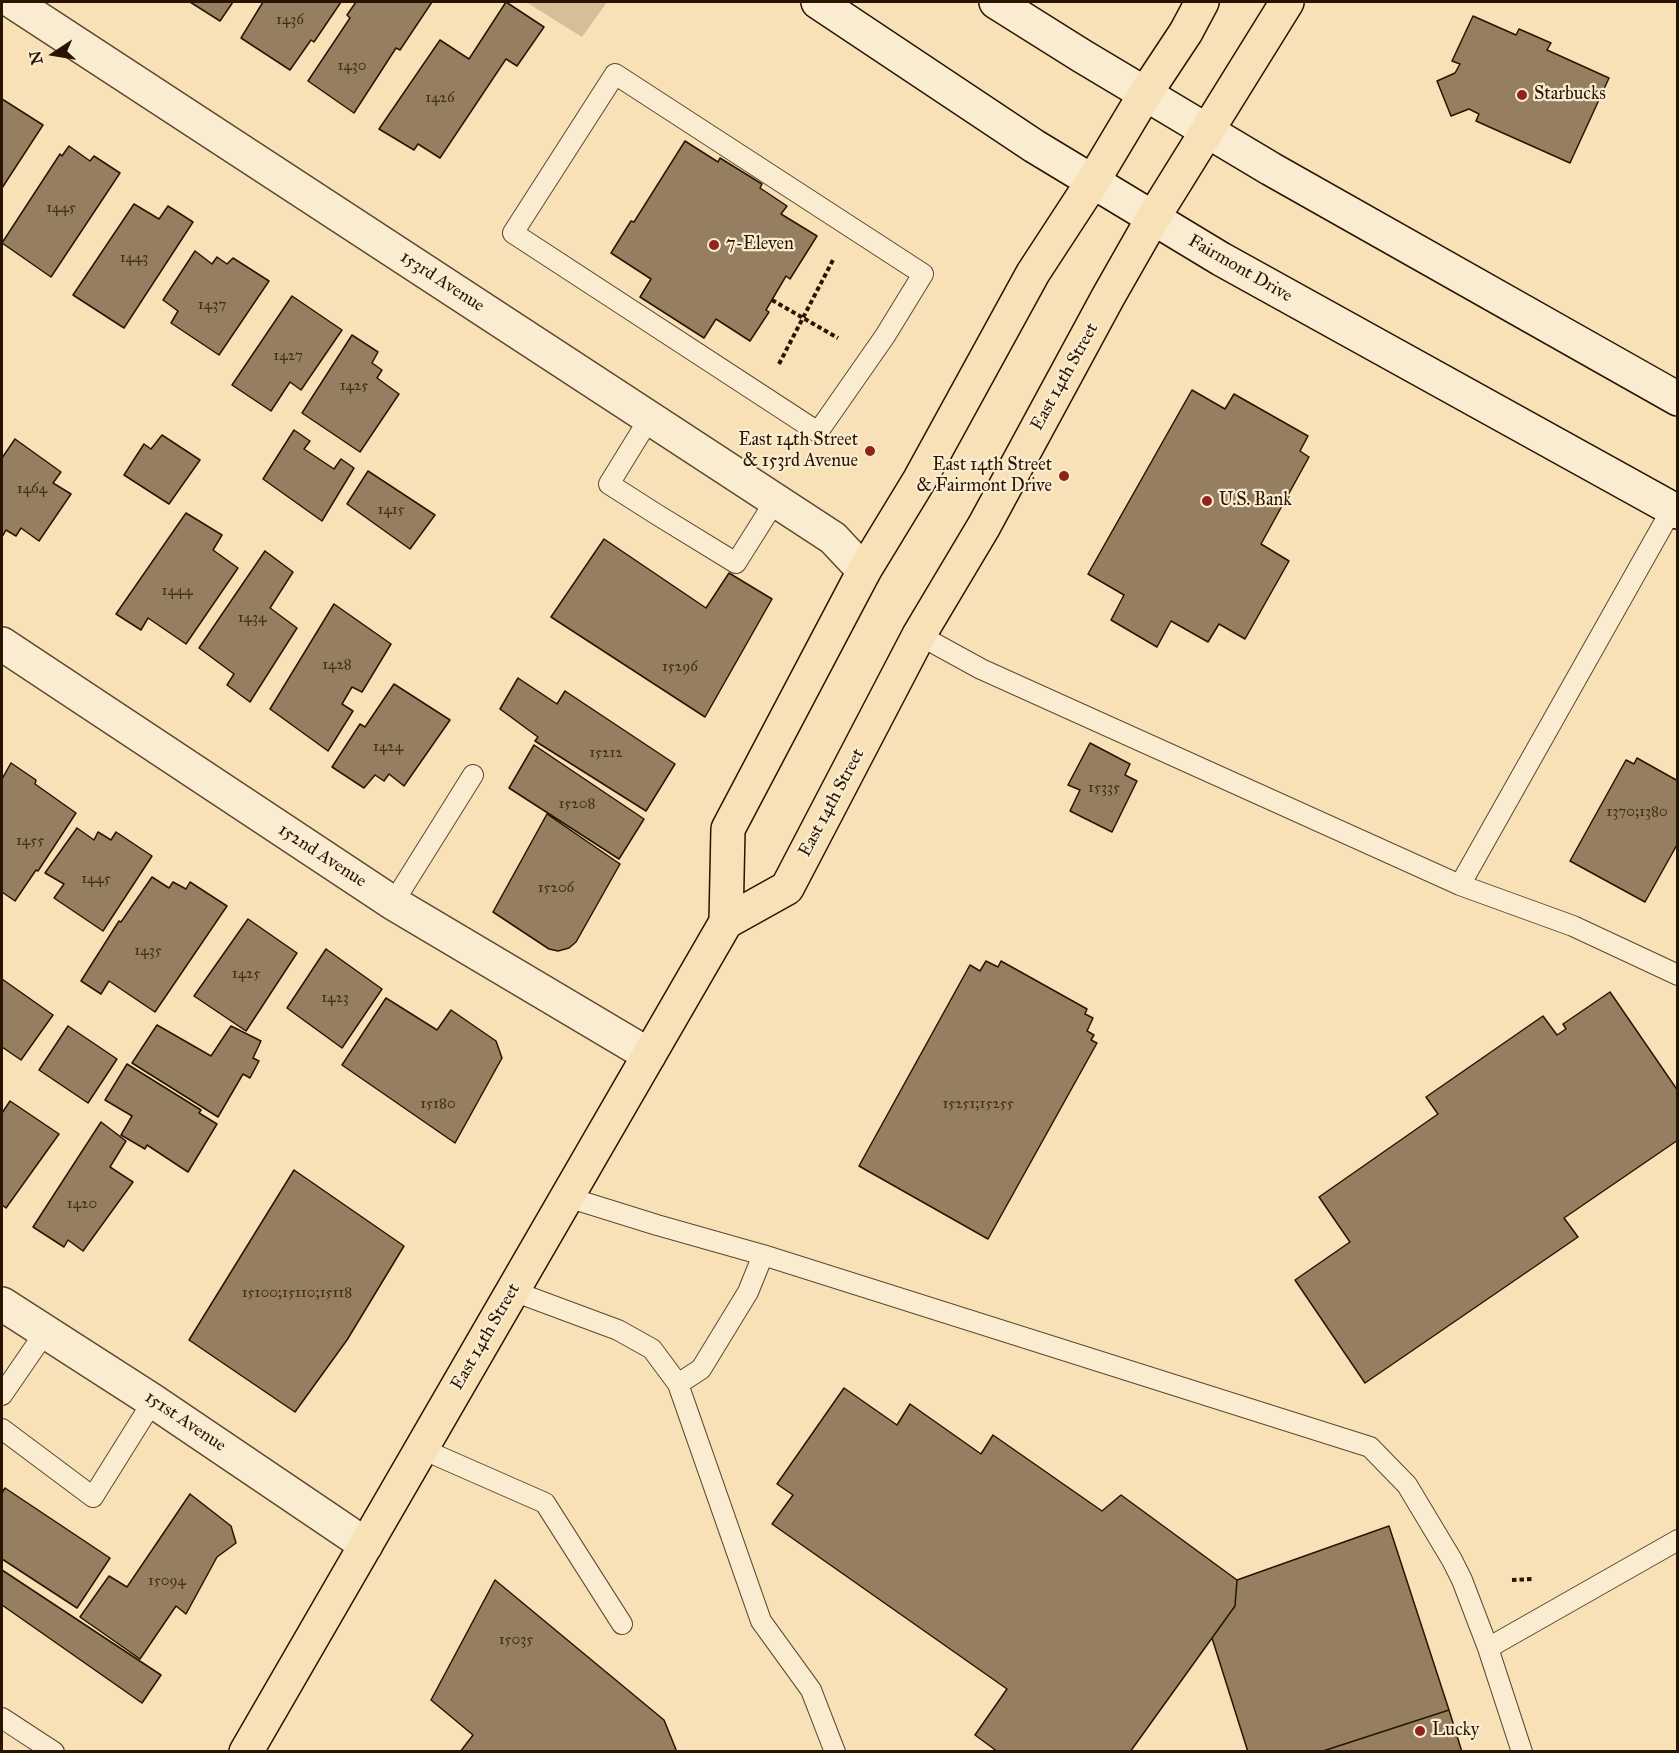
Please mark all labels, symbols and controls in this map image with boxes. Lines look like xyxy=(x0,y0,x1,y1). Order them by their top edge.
house number: 1436 xyxy=(276,11,304,29)
north arrow xyxy=(24,24,84,84)
text: N xyxy=(25,49,47,66)
house number: 1430 xyxy=(337,57,367,75)
place label: Starbucks xyxy=(1534,84,1606,106)
marker: Starbucks xyxy=(1515,88,1529,102)
house number: 1426 xyxy=(425,89,455,107)
house number: 1445 xyxy=(46,199,76,217)
street label: Fairmont Drive xyxy=(1184,231,1296,307)
place label: 7-Eleven xyxy=(726,234,794,256)
marker: 7-Eleven xyxy=(707,238,721,252)
street label: 153rd Avenue xyxy=(396,247,488,317)
house number: 1443 xyxy=(120,249,148,267)
house number: 1437 xyxy=(198,296,226,314)
street label: East 14th Street xyxy=(1027,320,1103,434)
house number: 1427 xyxy=(273,347,303,365)
house number: 1425 xyxy=(340,377,368,395)
place label: East 14th Street & 153rd Avenue xyxy=(739,430,858,472)
marker: East 14th Street & 153rd Avenue xyxy=(863,444,877,458)
place label: East 14th Street & Fairmont Drive xyxy=(916,455,1052,498)
marker: East 14th Street & Fairmont Drive xyxy=(1057,469,1071,483)
house number: 1464 xyxy=(17,480,47,498)
place label: U.S. Bank xyxy=(1219,490,1292,512)
marker: U.S. Bank xyxy=(1200,494,1214,508)
house number: 1415 xyxy=(377,501,405,519)
house number: 1444 xyxy=(162,582,192,600)
house number: 1434 xyxy=(238,609,266,627)
house number: 1428 xyxy=(322,656,352,674)
house number: 15296 xyxy=(662,658,698,676)
house number: 1424 xyxy=(373,738,403,756)
house number: 15212 xyxy=(589,744,623,762)
street label: East 14th Street xyxy=(794,745,870,861)
house number: 15335 xyxy=(1088,779,1120,797)
house number: 15208 xyxy=(559,795,595,813)
house number: 1370;1380 xyxy=(1606,803,1668,821)
street label: 152nd Avenue xyxy=(274,819,370,893)
house number: 1455 xyxy=(16,832,44,850)
house number: 1445 xyxy=(81,870,111,888)
house number: 15206 xyxy=(538,879,574,897)
house number: 1435 xyxy=(134,942,162,960)
house number: 1425 xyxy=(232,965,260,983)
house number: 1423 xyxy=(321,989,349,1007)
house number: 15180 xyxy=(420,1095,456,1113)
house number: 15251;15255 xyxy=(942,1095,1014,1113)
house number: 1420 xyxy=(67,1195,97,1213)
street label: East 14th Street xyxy=(447,1280,525,1394)
house number: 15100;15110;15118 xyxy=(242,1284,352,1302)
street label: 151st Avenue xyxy=(140,1387,230,1457)
house number: 15094 xyxy=(148,1572,186,1590)
house number: 15035 xyxy=(499,1631,533,1649)
place label: Lucky xyxy=(1432,1720,1479,1742)
marker: Lucky xyxy=(1413,1724,1427,1738)

